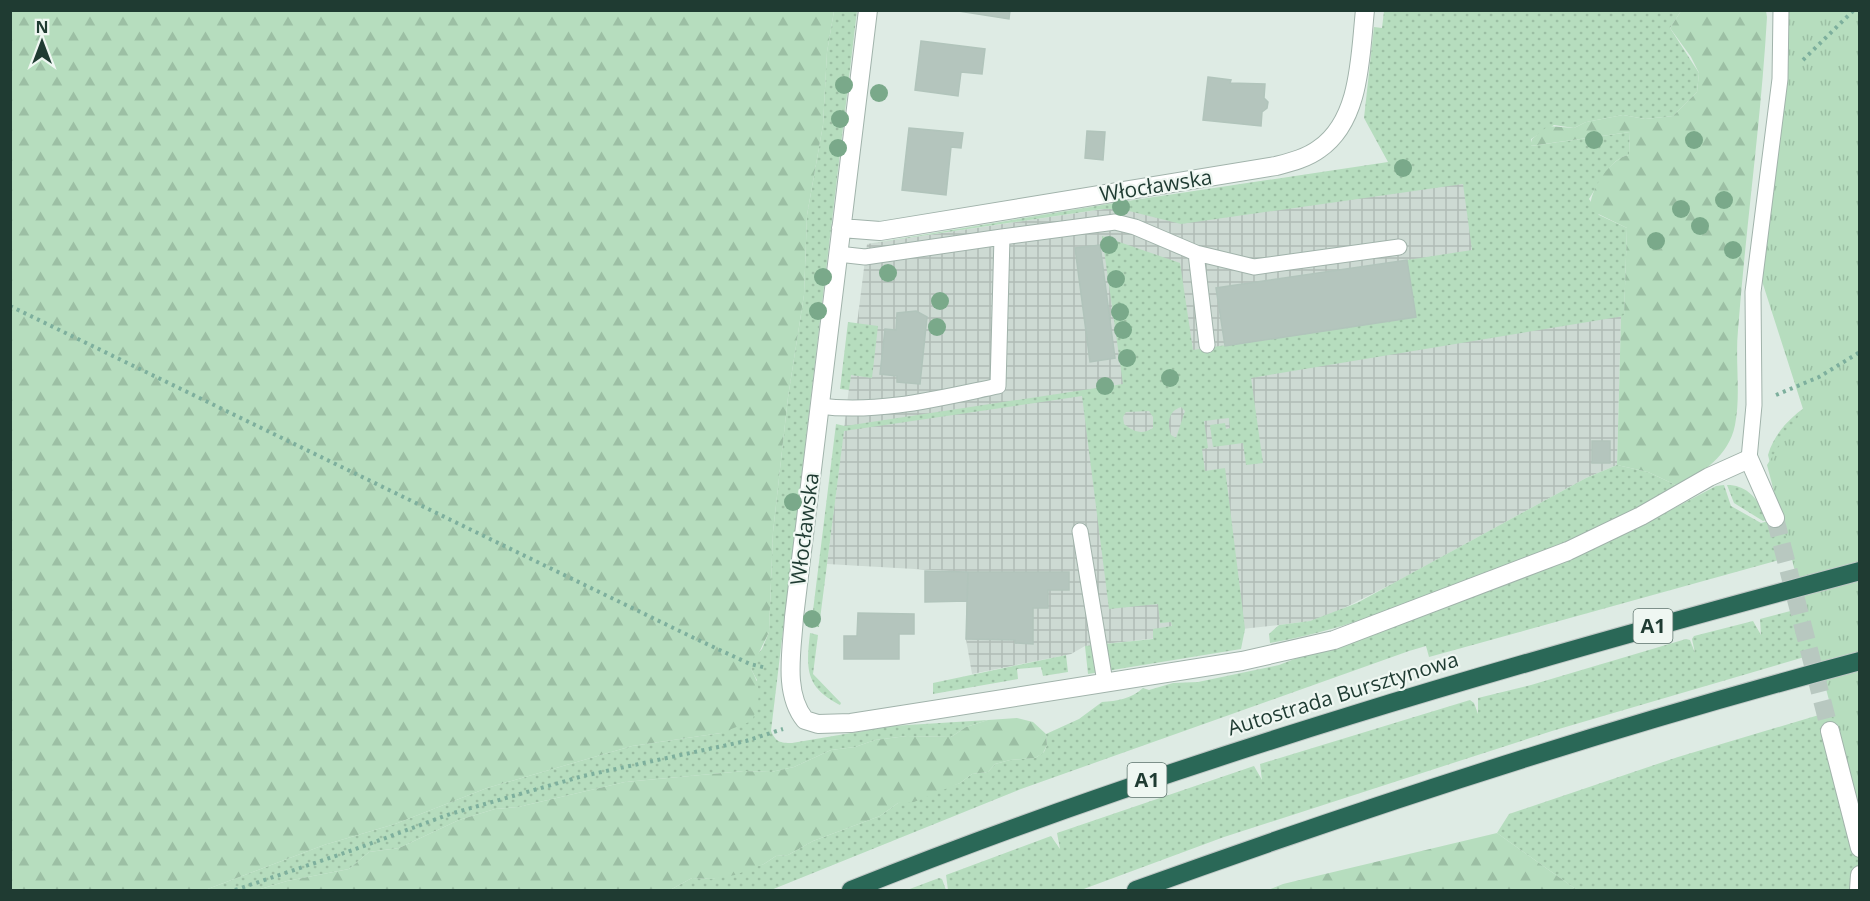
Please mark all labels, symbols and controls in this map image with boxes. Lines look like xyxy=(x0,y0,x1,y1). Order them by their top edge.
north arrow xyxy=(12,12,72,72)
text: N xyxy=(35,16,49,38)
street label: Włocławska xyxy=(1098,162,1214,208)
street label: Włocławska xyxy=(783,471,825,587)
road number: A1 xyxy=(1634,609,1672,643)
street label: Autostrada Bursztynowa xyxy=(1224,645,1462,742)
road number: A1 xyxy=(1128,763,1166,797)

